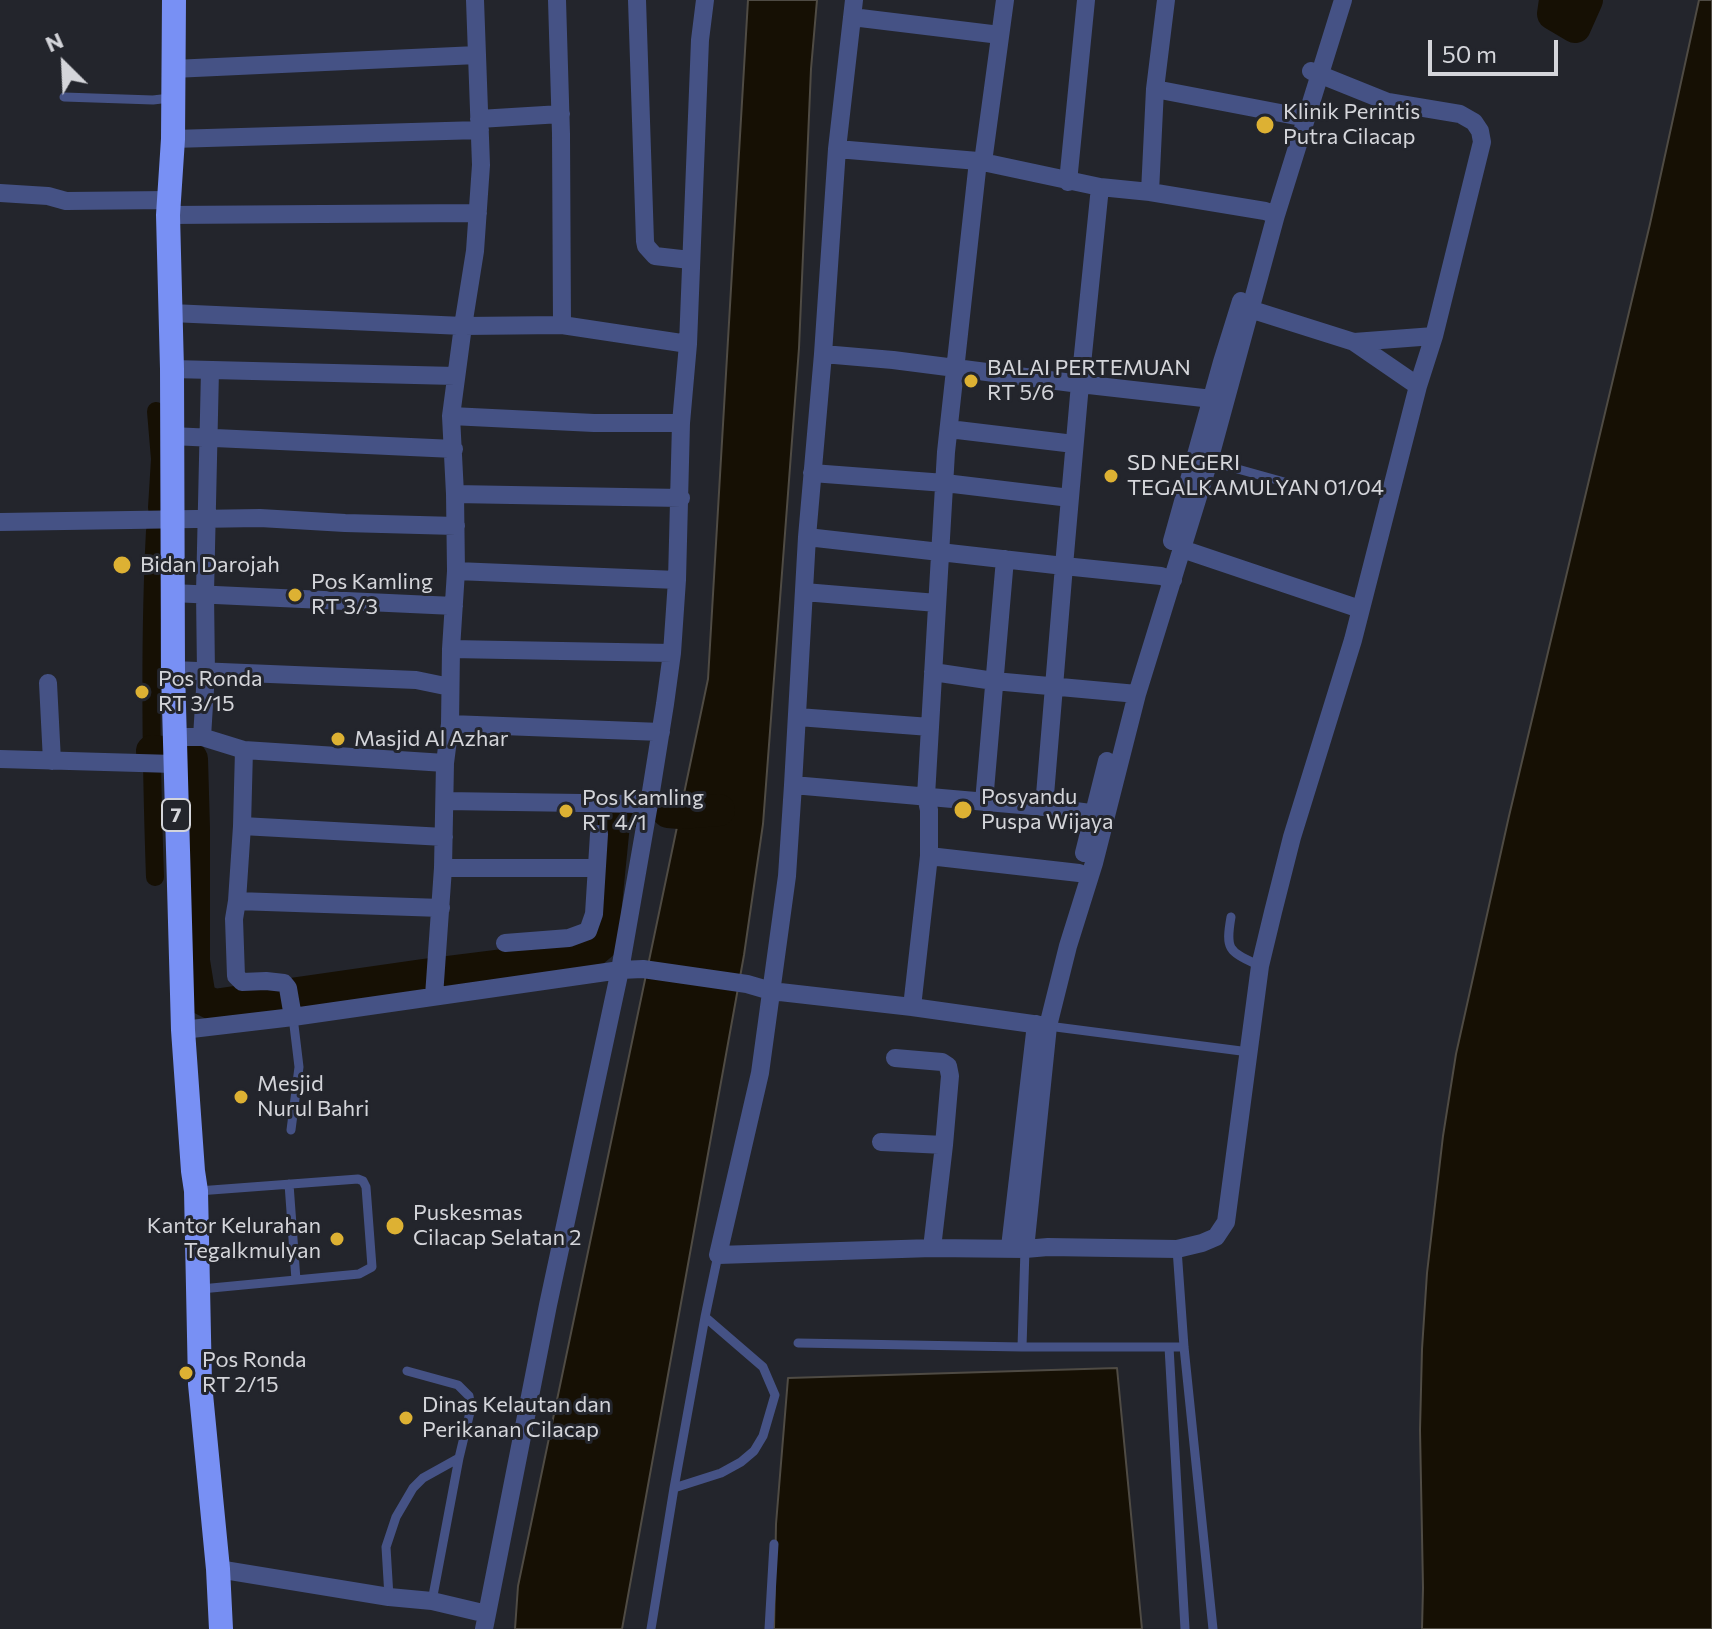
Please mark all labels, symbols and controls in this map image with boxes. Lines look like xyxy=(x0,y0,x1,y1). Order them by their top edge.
north arrow xyxy=(24,24,104,104)
scale bar xyxy=(1432,24,1562,74)
text: N xyxy=(41,26,67,57)
text: 50 m xyxy=(1442,39,1497,68)
place label: Klinik Perintis Putra Cilacap xyxy=(1283,99,1420,150)
marker: Klinik Perintis Putra Cilacap xyxy=(1254,114,1276,136)
place label: BALAI PERTEMUAN RT 5/6 xyxy=(987,355,1191,406)
marker: BALAI PERTEMUAN RT 5/6 xyxy=(962,372,980,390)
place label: SD NEGERI TEGALKAMULYAN 01/04 xyxy=(1127,450,1384,502)
marker: SD NEGERI TEGALKAMULYAN 01/04 xyxy=(1102,467,1120,485)
place label: Bidan Darojah xyxy=(140,552,280,578)
marker: Bidan Darojah xyxy=(111,554,133,576)
place label: Pos Kamling RT 3/3 xyxy=(311,569,433,620)
marker: Pos Kamling RT 3/3 xyxy=(286,586,304,604)
place label: Pos Ronda RT 3/15 xyxy=(158,666,263,718)
marker: Pos Ronda RT 3/15 xyxy=(133,683,151,701)
place label: Masjid Al Azhar xyxy=(354,726,509,752)
marker: Masjid Al Azhar xyxy=(329,730,347,748)
place label: Posyandu Puspa Wijaya xyxy=(981,784,1113,836)
place label: Pos Kamling RT 4/1 xyxy=(582,785,704,836)
road number: 7 xyxy=(162,799,190,831)
marker: Posyandu Puspa Wijaya xyxy=(952,799,974,821)
marker: Pos Kamling RT 4/1 xyxy=(557,802,575,820)
place label: Mesjid Nurul Bahri xyxy=(257,1071,370,1122)
marker: Mesjid Nurul Bahri xyxy=(232,1088,250,1106)
place label: Puskesmas Cilacap Selatan 2 xyxy=(413,1200,582,1252)
place label: Kantor Kelurahan Tegalkmulyan xyxy=(147,1213,321,1264)
marker: Puskesmas Cilacap Selatan 2 xyxy=(384,1215,406,1237)
marker: Kantor Kelurahan Tegalkmulyan xyxy=(328,1230,346,1248)
place label: Pos Ronda RT 2/15 xyxy=(202,1347,307,1398)
marker: Pos Ronda RT 2/15 xyxy=(177,1364,195,1382)
place label: Dinas Kelautan dan Perikanan Cilacap xyxy=(422,1392,611,1444)
marker: Dinas Kelautan dan Perikanan Cilacap xyxy=(397,1409,415,1427)

